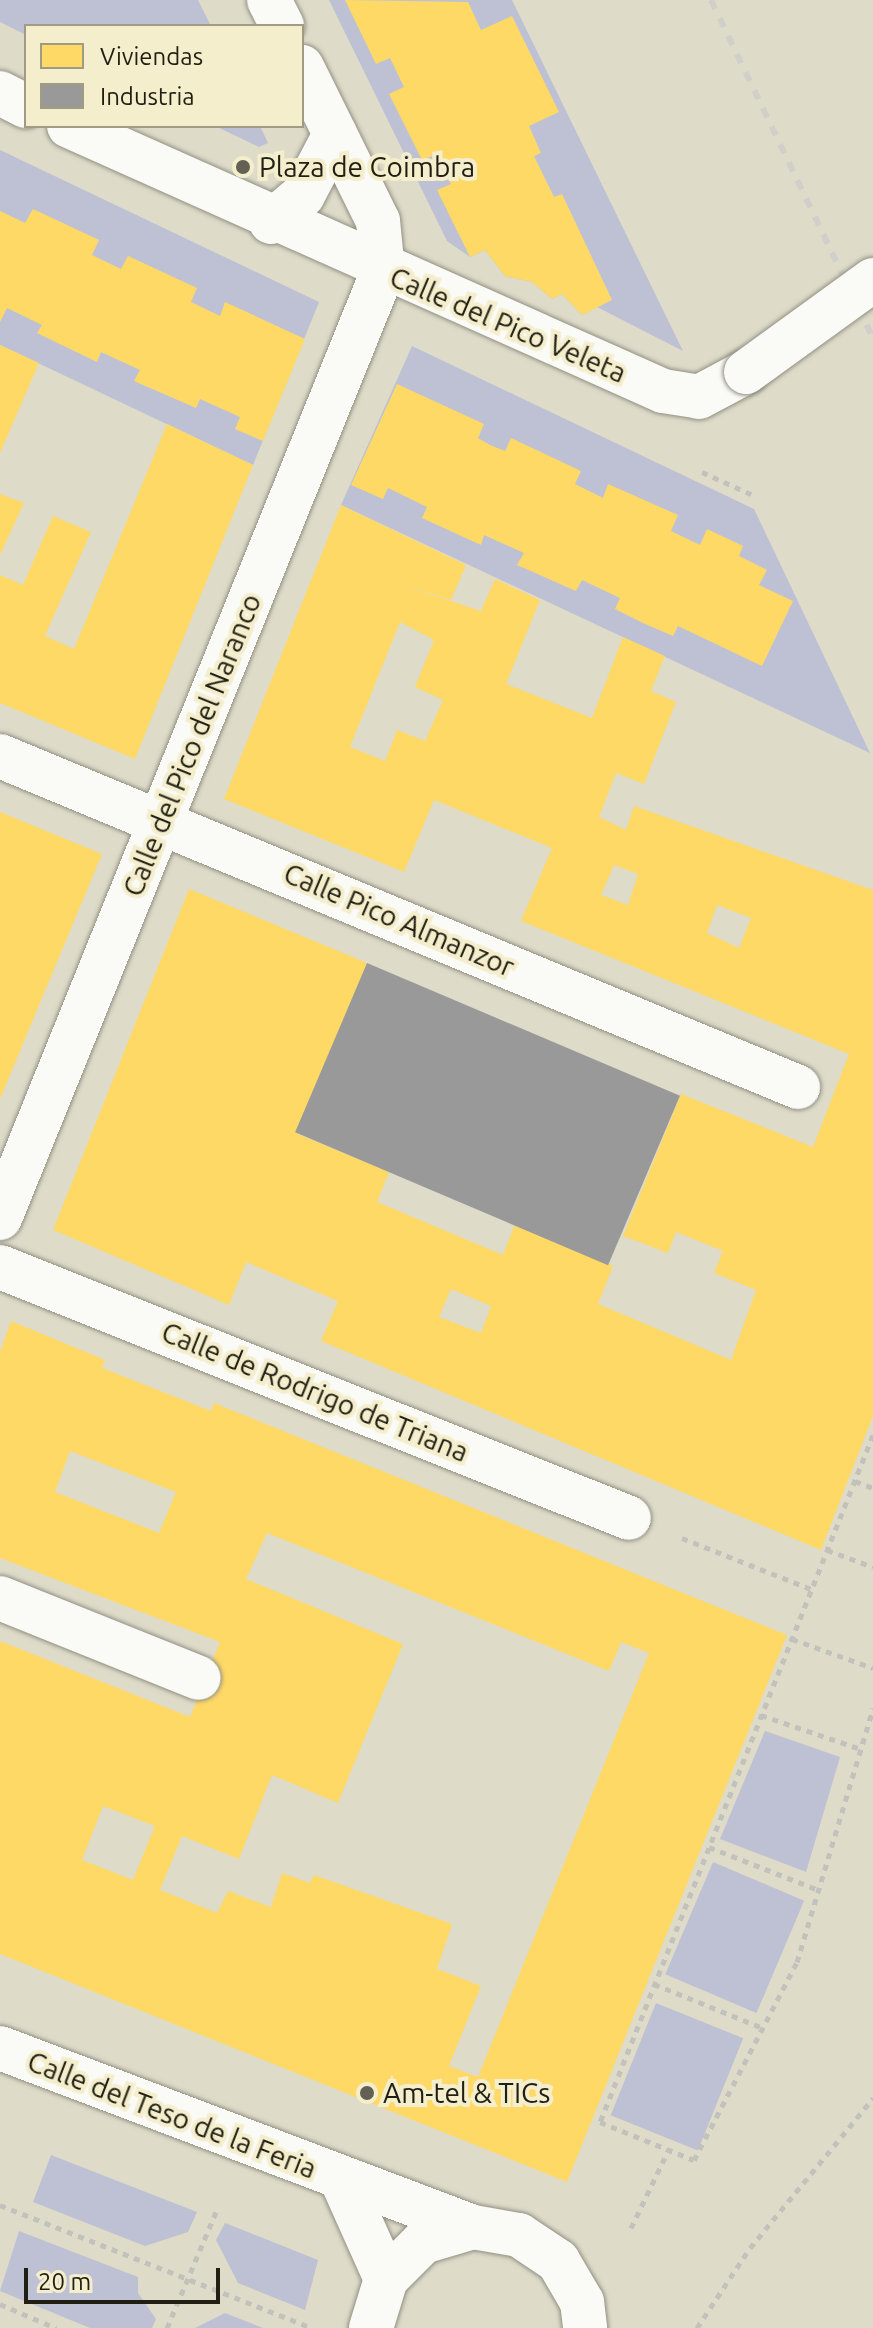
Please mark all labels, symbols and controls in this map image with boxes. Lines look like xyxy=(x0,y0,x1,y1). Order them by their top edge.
legend xyxy=(24,24,304,128)
text: Viviendas xyxy=(100,43,203,70)
text: Industria xyxy=(100,83,195,110)
place label: Plaza de Coimbra xyxy=(259,150,475,184)
marker: Plaza de Coimbra xyxy=(234,158,252,176)
street label: Calle del Pico Veleta xyxy=(385,260,631,390)
street label: Calle del Pico del Naranco xyxy=(116,589,268,901)
street label: Calle Pico Almanzor xyxy=(279,856,519,984)
street label: Calle de Rodrigo de Triana xyxy=(157,1315,473,1469)
street label: Calle del Teso de la Feria xyxy=(23,2044,321,2186)
place label: Am-tel & TICs xyxy=(383,2076,550,2110)
marker: Am-tel & TICs xyxy=(358,2084,376,2102)
scale bar xyxy=(28,2252,224,2302)
text: 20 m xyxy=(38,2268,91,2295)

